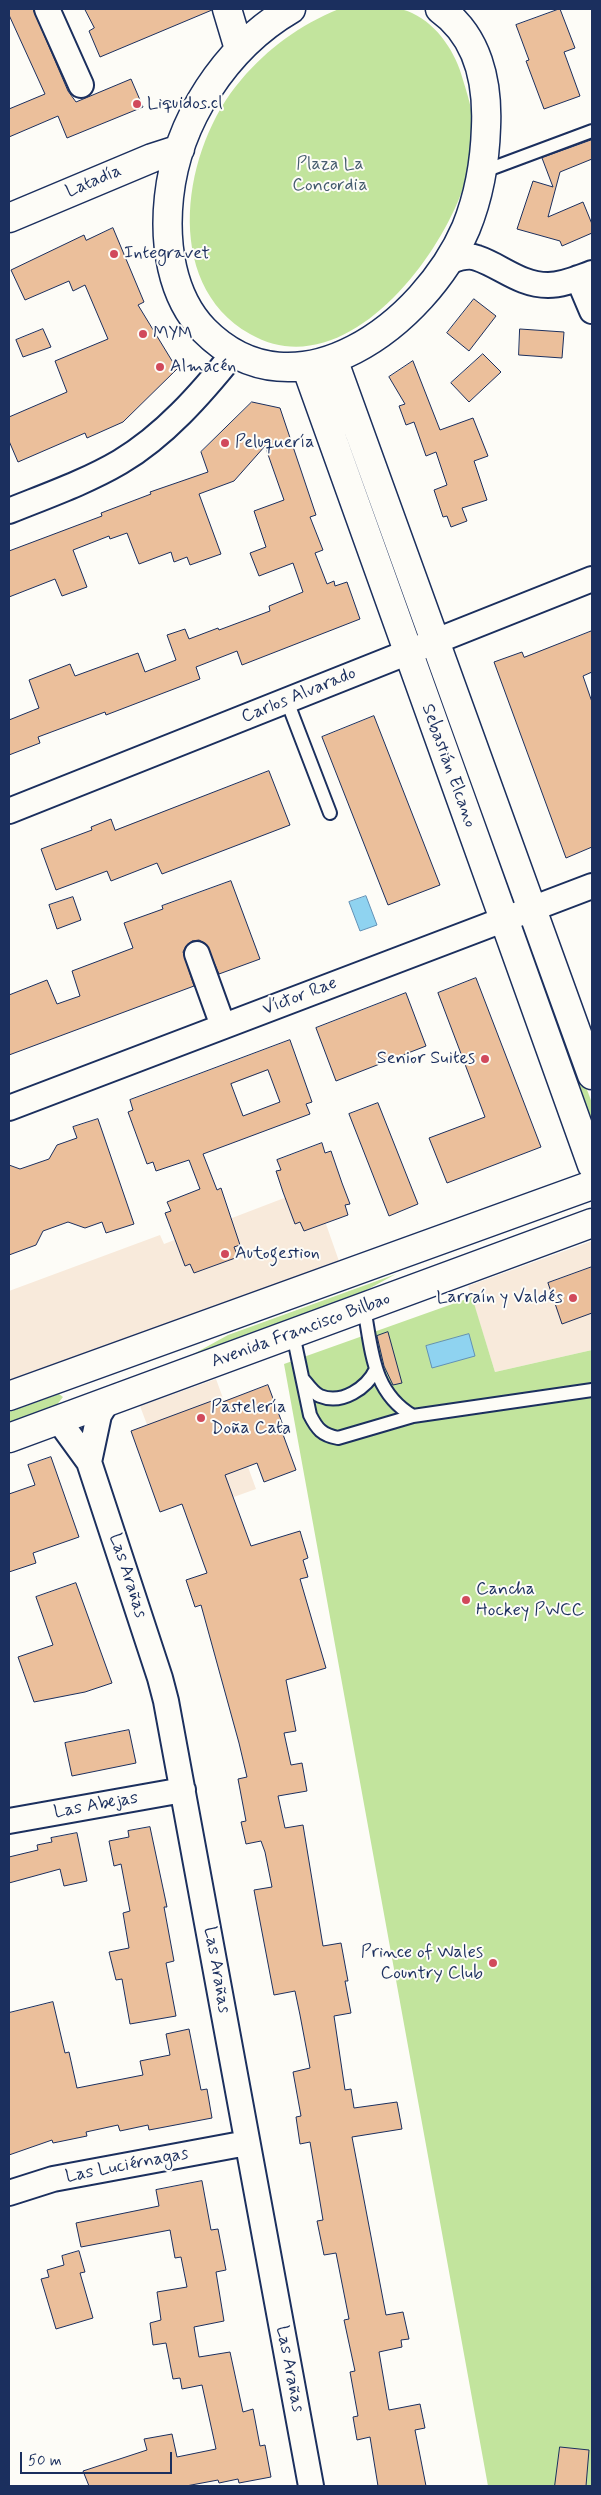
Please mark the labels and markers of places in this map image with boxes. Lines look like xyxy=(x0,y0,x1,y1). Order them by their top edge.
place label: Liquidos.cl xyxy=(147,93,223,115)
marker: Liquidos.cl xyxy=(131,98,143,110)
place label: Integravet xyxy=(124,243,210,265)
marker: Integravet xyxy=(108,248,120,260)
place label: MYM xyxy=(153,323,193,345)
marker: MYM xyxy=(137,328,149,340)
place label: Almacén xyxy=(170,356,236,378)
marker: Almacén xyxy=(154,361,166,373)
place label: Peluquería xyxy=(235,432,314,454)
marker: Peluquería xyxy=(219,437,231,449)
place label: Senior Suites xyxy=(377,1048,475,1070)
marker: Senior Suites xyxy=(479,1053,491,1065)
place label: Autogestion xyxy=(235,1243,320,1265)
marker: Autogestion xyxy=(219,1248,231,1260)
place label: Larraín y Valdés xyxy=(437,1287,563,1309)
marker: Larraín y Valdés xyxy=(567,1292,579,1304)
place label: Pastelería Doña Cata xyxy=(211,1397,291,1440)
marker: Pastelería Doña Cata xyxy=(195,1412,207,1424)
place label: Cancha Hockey PWCC xyxy=(476,1579,584,1622)
marker: Cancha Hockey PWCC xyxy=(460,1594,472,1606)
place label: Prince of Wales Country Club xyxy=(361,1942,483,1985)
marker: Prince of Wales Country Club xyxy=(487,1957,499,1969)

